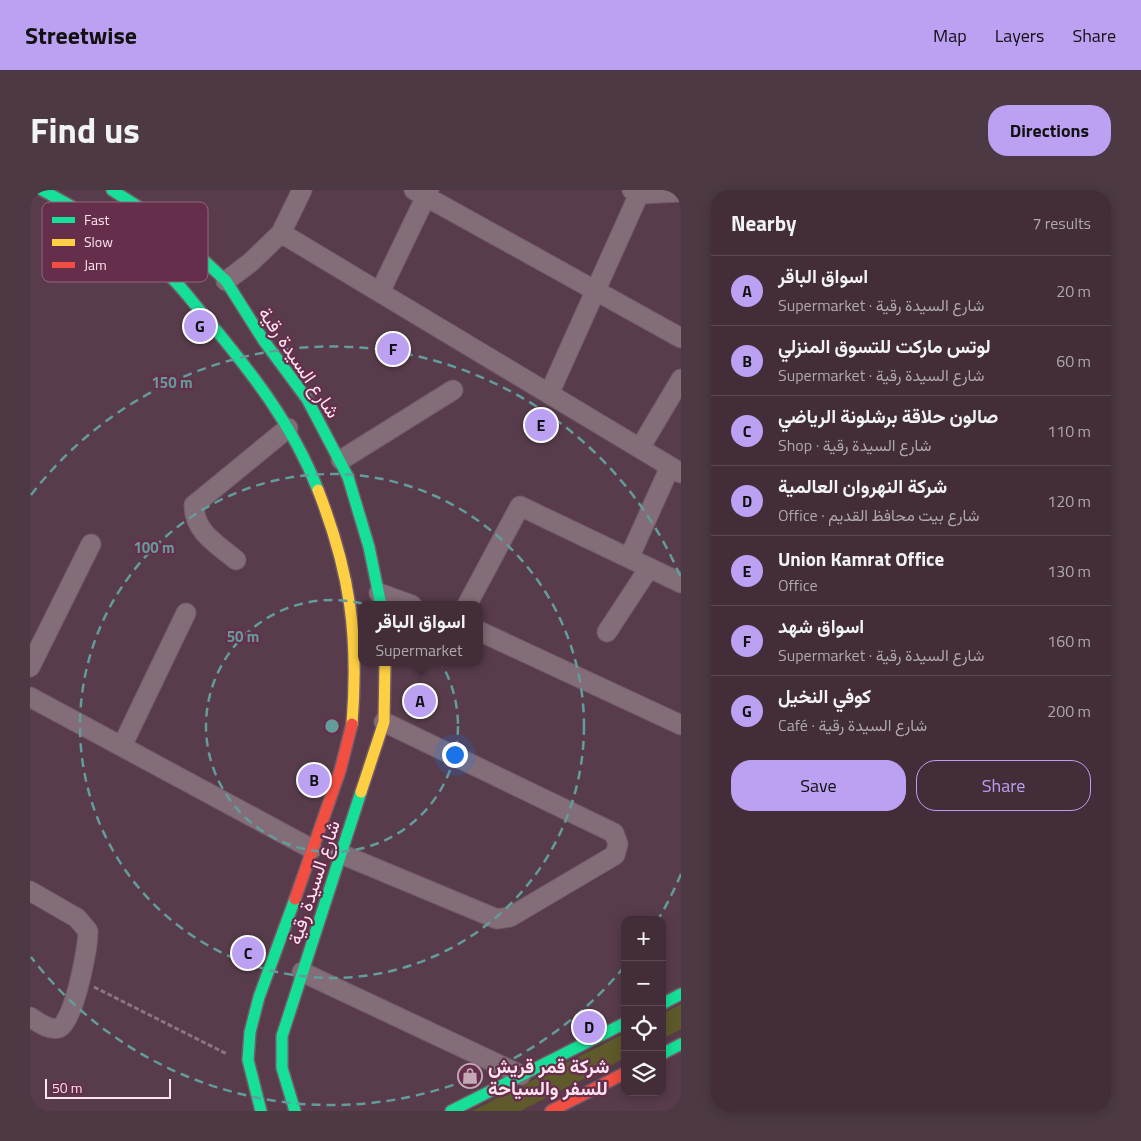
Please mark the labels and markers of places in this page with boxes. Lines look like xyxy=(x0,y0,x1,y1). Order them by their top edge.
pin: G xyxy=(184,307,216,345)
pin: F xyxy=(377,330,409,368)
pin: E xyxy=(525,406,557,444)
pin: A xyxy=(404,682,436,720)
centre of rings xyxy=(323,717,341,735)
pin: B xyxy=(298,761,330,799)
pin: C xyxy=(232,934,264,972)
pin: D xyxy=(573,1008,605,1046)
place label: شركة قمر قريش للسفر والسياحة xyxy=(488,1051,610,1102)
shop icon: شركة قمر قريش للسفر والسياحة xyxy=(457,1063,483,1089)

